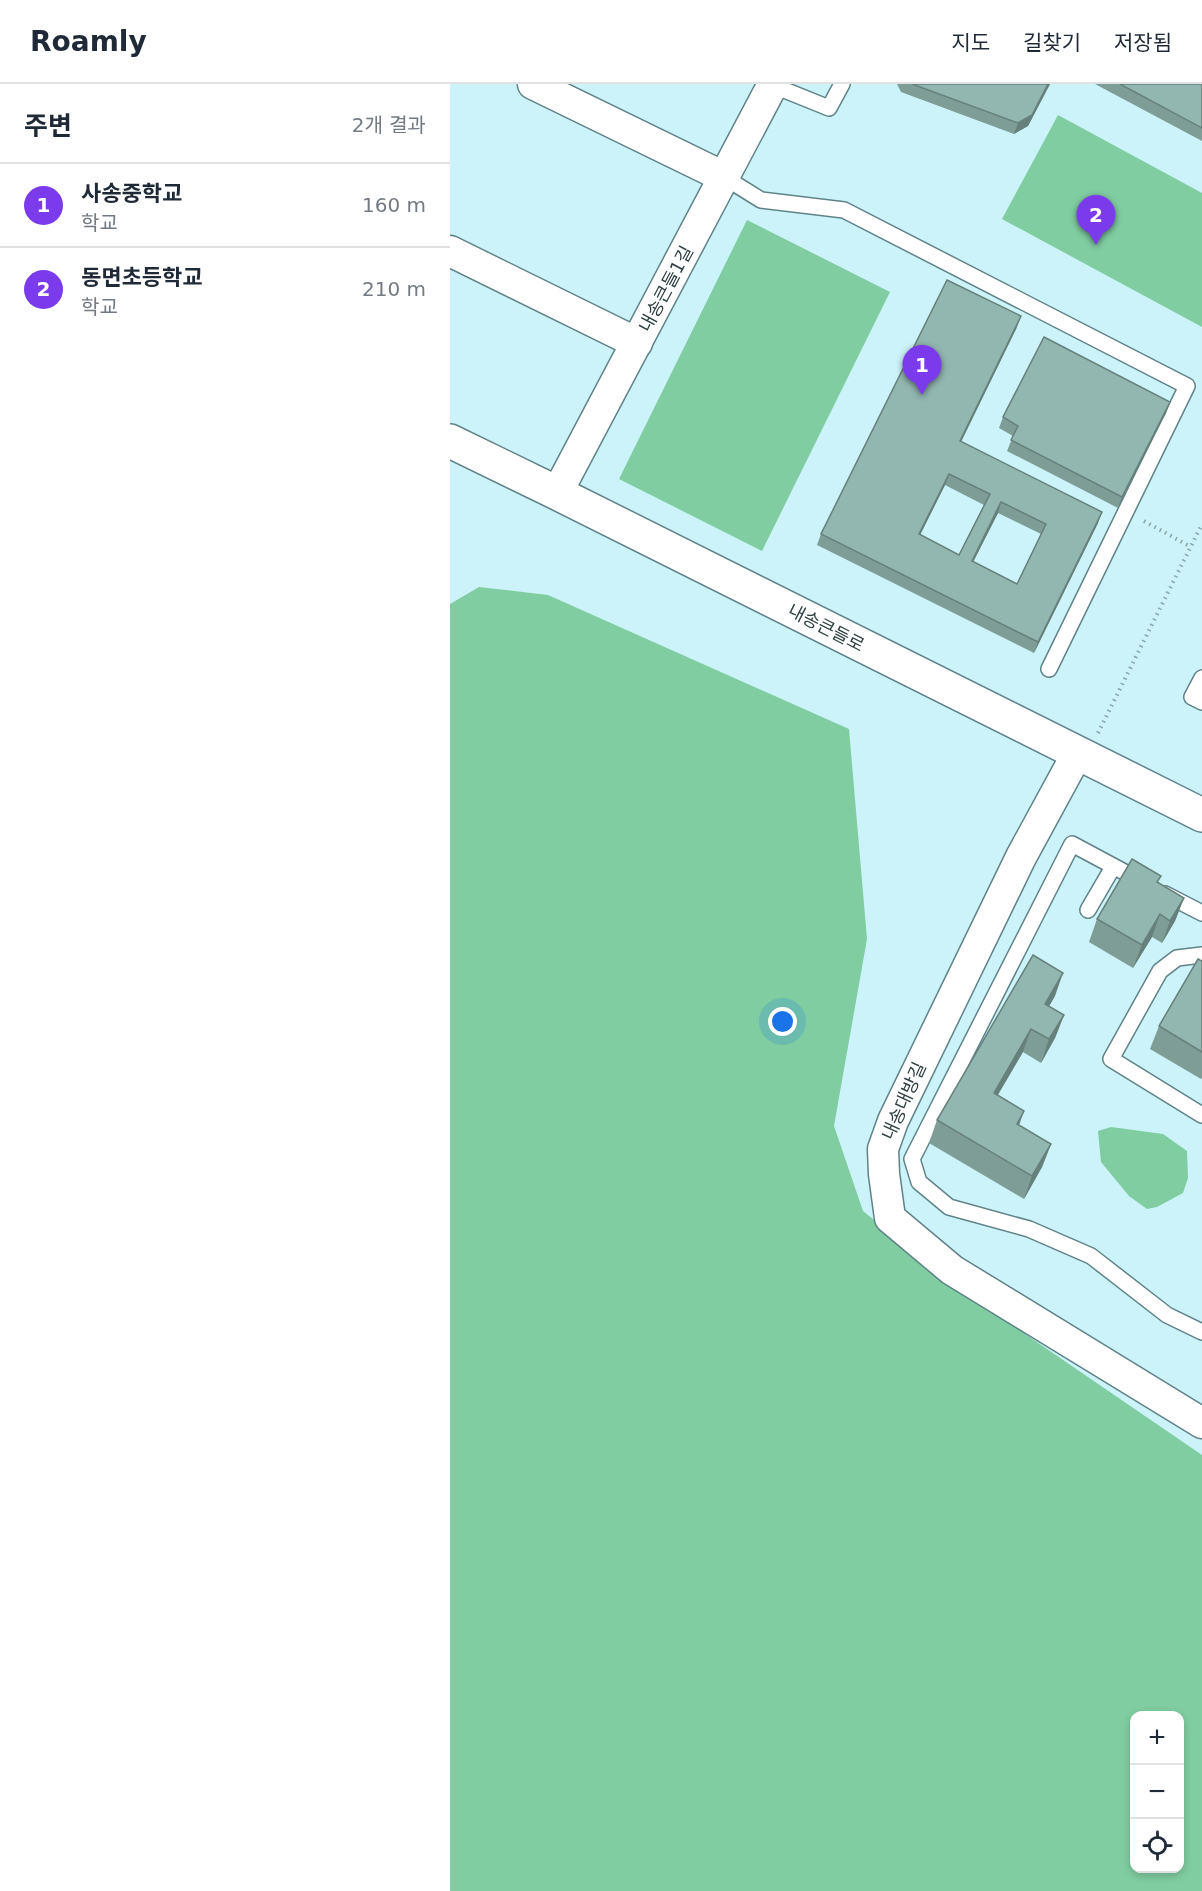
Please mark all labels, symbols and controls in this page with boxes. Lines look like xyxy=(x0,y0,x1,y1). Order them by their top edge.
text: Roamly xyxy=(30,25,147,58)
text: 지도 xyxy=(951,31,990,55)
text: 길찾기 xyxy=(1023,31,1081,55)
text: 저장됨 xyxy=(1114,31,1172,55)
text: 주변 xyxy=(24,111,72,141)
text: 2개 결과 xyxy=(352,113,426,137)
text: 사송중학교 xyxy=(81,181,182,206)
text: 1 xyxy=(37,193,50,217)
text: 160 m xyxy=(362,193,426,217)
pin: 2 xyxy=(1076,196,1116,245)
text: 학교 xyxy=(81,211,118,235)
street label: 내송큰들1길 xyxy=(634,242,697,335)
text: 동면초등학교 xyxy=(81,265,202,290)
text: 2 xyxy=(37,277,50,301)
text: 210 m xyxy=(362,277,426,301)
text: 학교 xyxy=(81,295,118,319)
pin: 1 xyxy=(902,346,942,395)
street label: 내송큰들로 xyxy=(785,599,868,656)
your location xyxy=(768,1007,797,1036)
street label: 내송대방길 xyxy=(877,1059,930,1143)
map controls xyxy=(1130,1711,1184,1873)
button: + xyxy=(1130,1711,1184,1765)
button: − xyxy=(1130,1765,1184,1819)
button: locate xyxy=(1130,1819,1184,1873)

